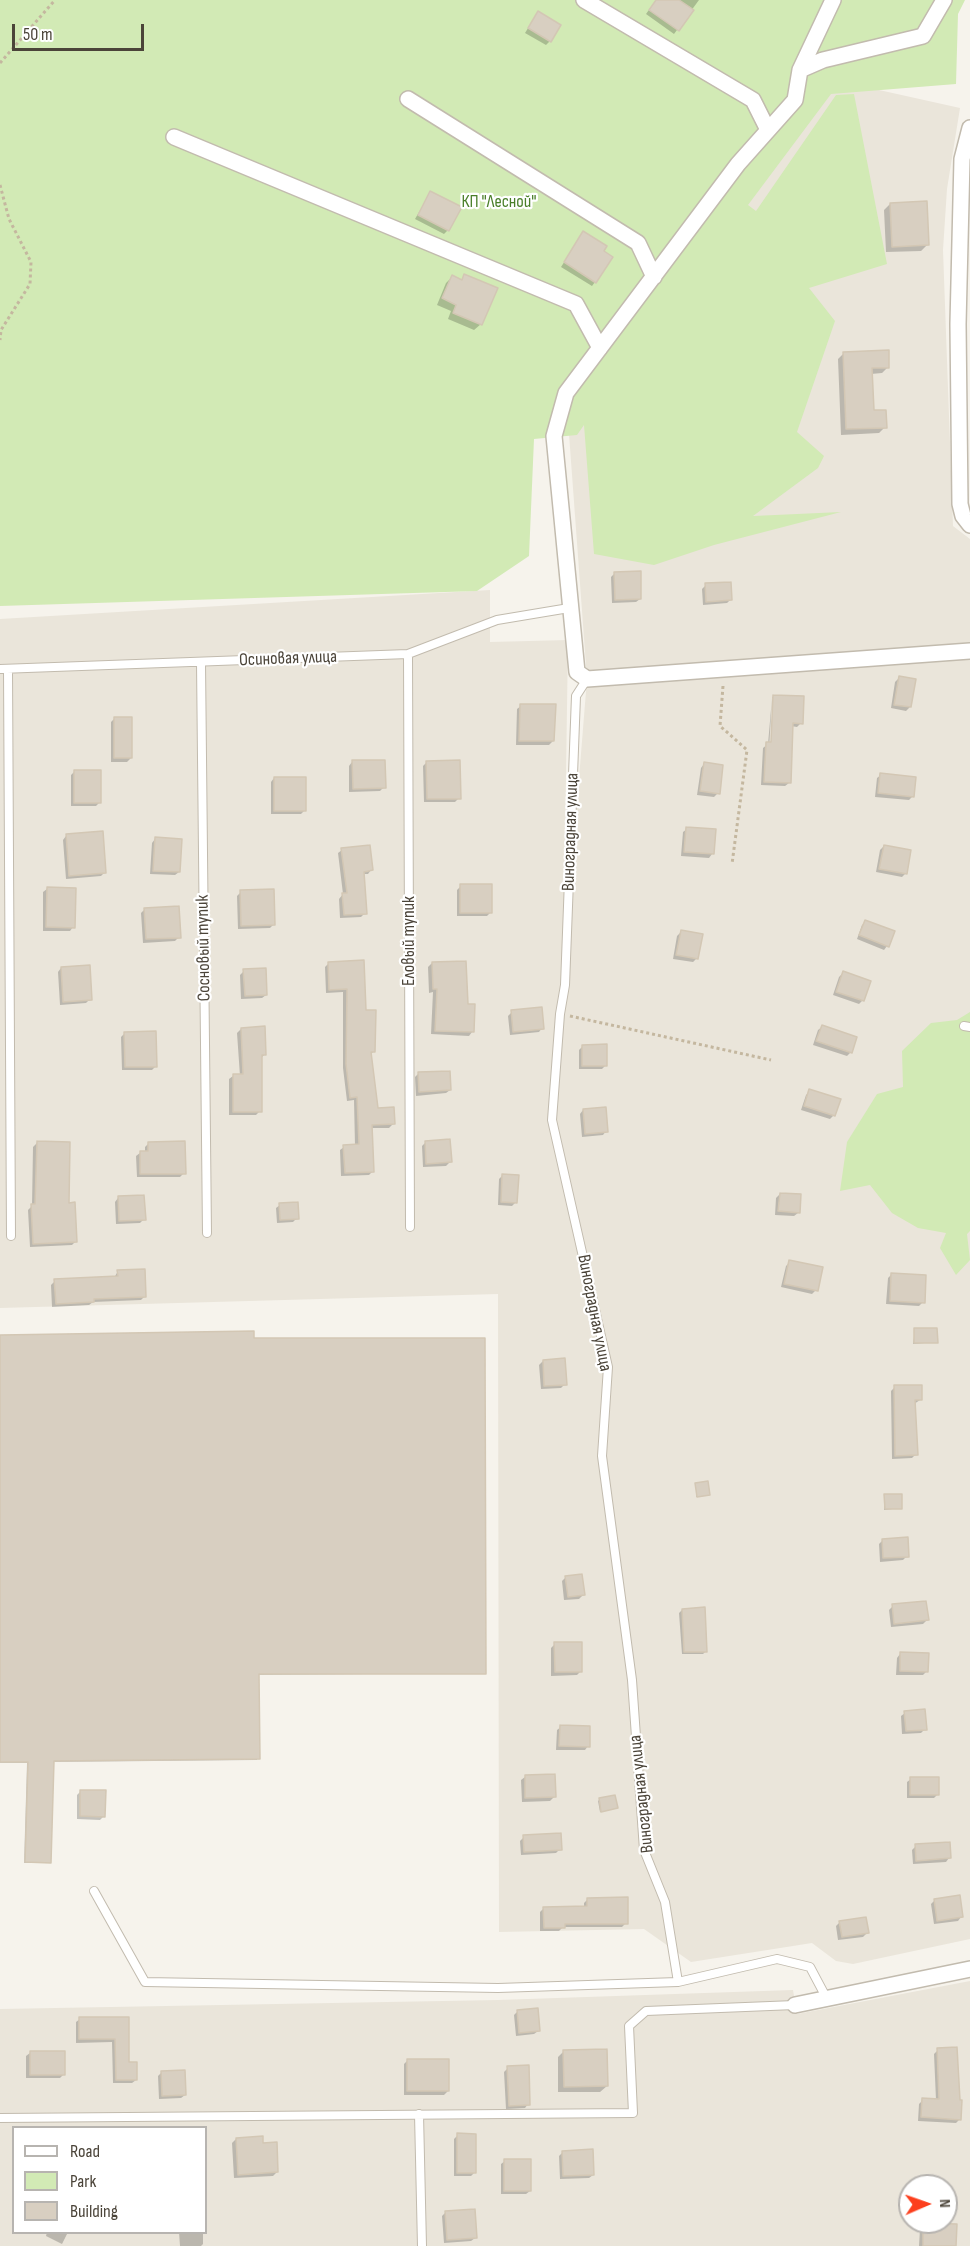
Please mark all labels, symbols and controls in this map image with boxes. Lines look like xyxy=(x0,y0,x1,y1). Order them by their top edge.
scale bar xyxy=(15,12,147,50)
text: 50 m xyxy=(23,24,53,45)
park label: КП "Лесной" xyxy=(461,191,537,213)
street label: Осиновая улица xyxy=(239,646,337,672)
street label: Виноградная улица xyxy=(558,772,584,892)
street label: Сосновый тупик xyxy=(192,894,216,1002)
street label: Еловый тупик xyxy=(398,896,420,986)
street label: Виноградная улица xyxy=(572,1253,616,1373)
street label: Виноградная улица xyxy=(625,1734,659,1854)
legend xyxy=(12,2126,207,2234)
text: Road xyxy=(70,2141,100,2162)
text: Park xyxy=(70,2171,96,2192)
north arrow xyxy=(898,2174,958,2234)
text: N xyxy=(935,2199,954,2208)
text: Building xyxy=(70,2201,118,2222)

